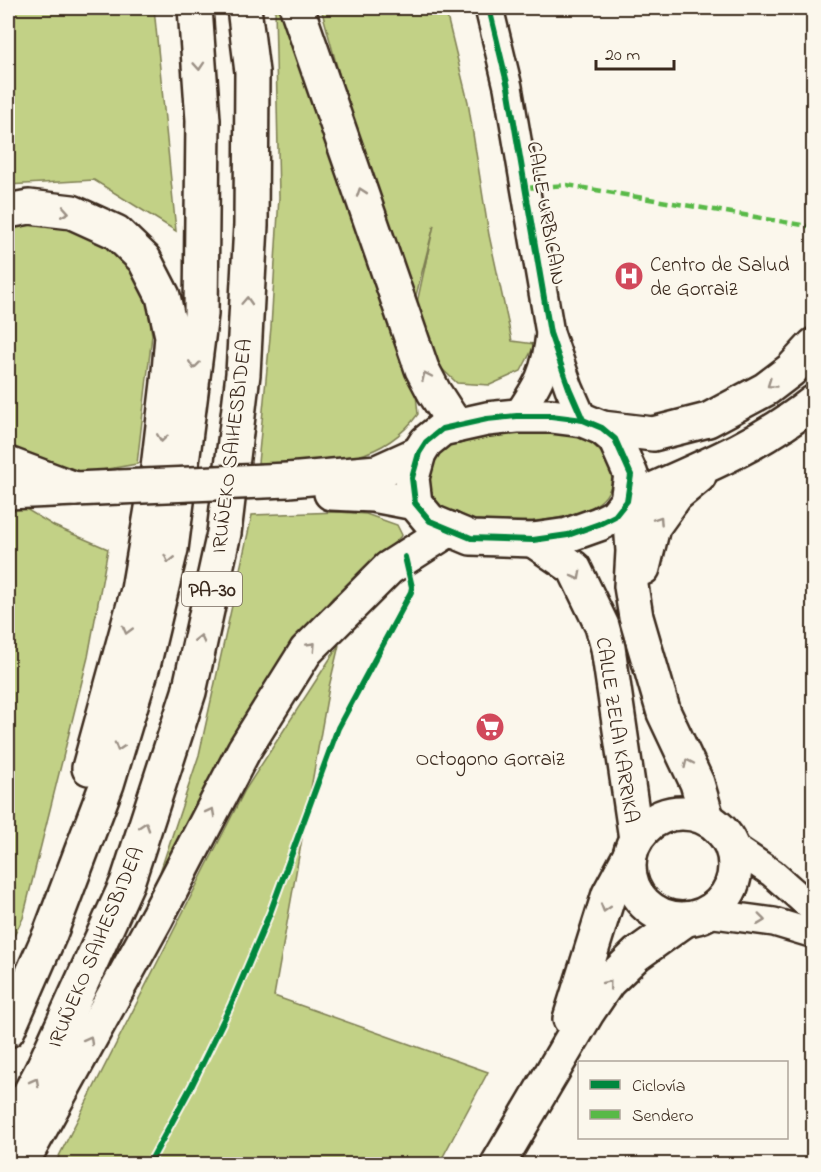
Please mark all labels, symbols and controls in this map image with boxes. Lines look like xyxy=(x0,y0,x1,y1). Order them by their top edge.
scale bar xyxy=(596,33,674,71)
text: 20 m xyxy=(605,43,640,69)
one-way arrow xyxy=(192,61,205,70)
street label: CALLE URBICAIN xyxy=(518,139,572,288)
one-way arrow xyxy=(356,187,369,198)
one-way arrow xyxy=(60,205,70,217)
place label: Centro de Salud de Gorraiz xyxy=(650,251,790,305)
hospital icon: Centro de Salud de Gorraiz xyxy=(613,260,645,292)
one-way arrow xyxy=(240,297,253,306)
street label: IRUÑEKO SAIHESBIDEA xyxy=(205,337,261,555)
one-way arrow xyxy=(189,361,201,370)
one-way arrow xyxy=(421,371,433,382)
one-way arrow xyxy=(766,377,777,388)
one-way arrow xyxy=(156,433,169,443)
one-way arrow xyxy=(651,516,663,526)
one-way arrow xyxy=(163,553,176,563)
one-way arrow xyxy=(570,570,582,581)
road number: PA-30 xyxy=(182,572,242,606)
one-way arrow xyxy=(122,624,134,634)
one-way arrow xyxy=(193,635,206,645)
street label: CALLE ZELAI KARRIKA xyxy=(587,635,646,825)
one-way arrow xyxy=(305,642,316,652)
supermarket icon: Octogono Gorraiz xyxy=(474,711,506,743)
one-way arrow xyxy=(114,741,126,752)
place label: Octogono Gorraiz xyxy=(415,745,565,777)
one-way arrow xyxy=(683,759,695,770)
one-way arrow xyxy=(204,808,216,819)
one-way arrow xyxy=(138,821,151,832)
street label: IRUÑEKO SAIHESBIDEA xyxy=(41,843,153,1053)
one-way arrow xyxy=(600,902,612,913)
one-way arrow xyxy=(756,913,766,926)
one-way arrow xyxy=(600,980,611,991)
one-way arrow xyxy=(82,1035,93,1046)
legend xyxy=(578,1061,788,1139)
text: Ciclovía xyxy=(632,1074,685,1100)
one-way arrow xyxy=(28,1078,39,1088)
text: Sendero xyxy=(632,1104,694,1130)

